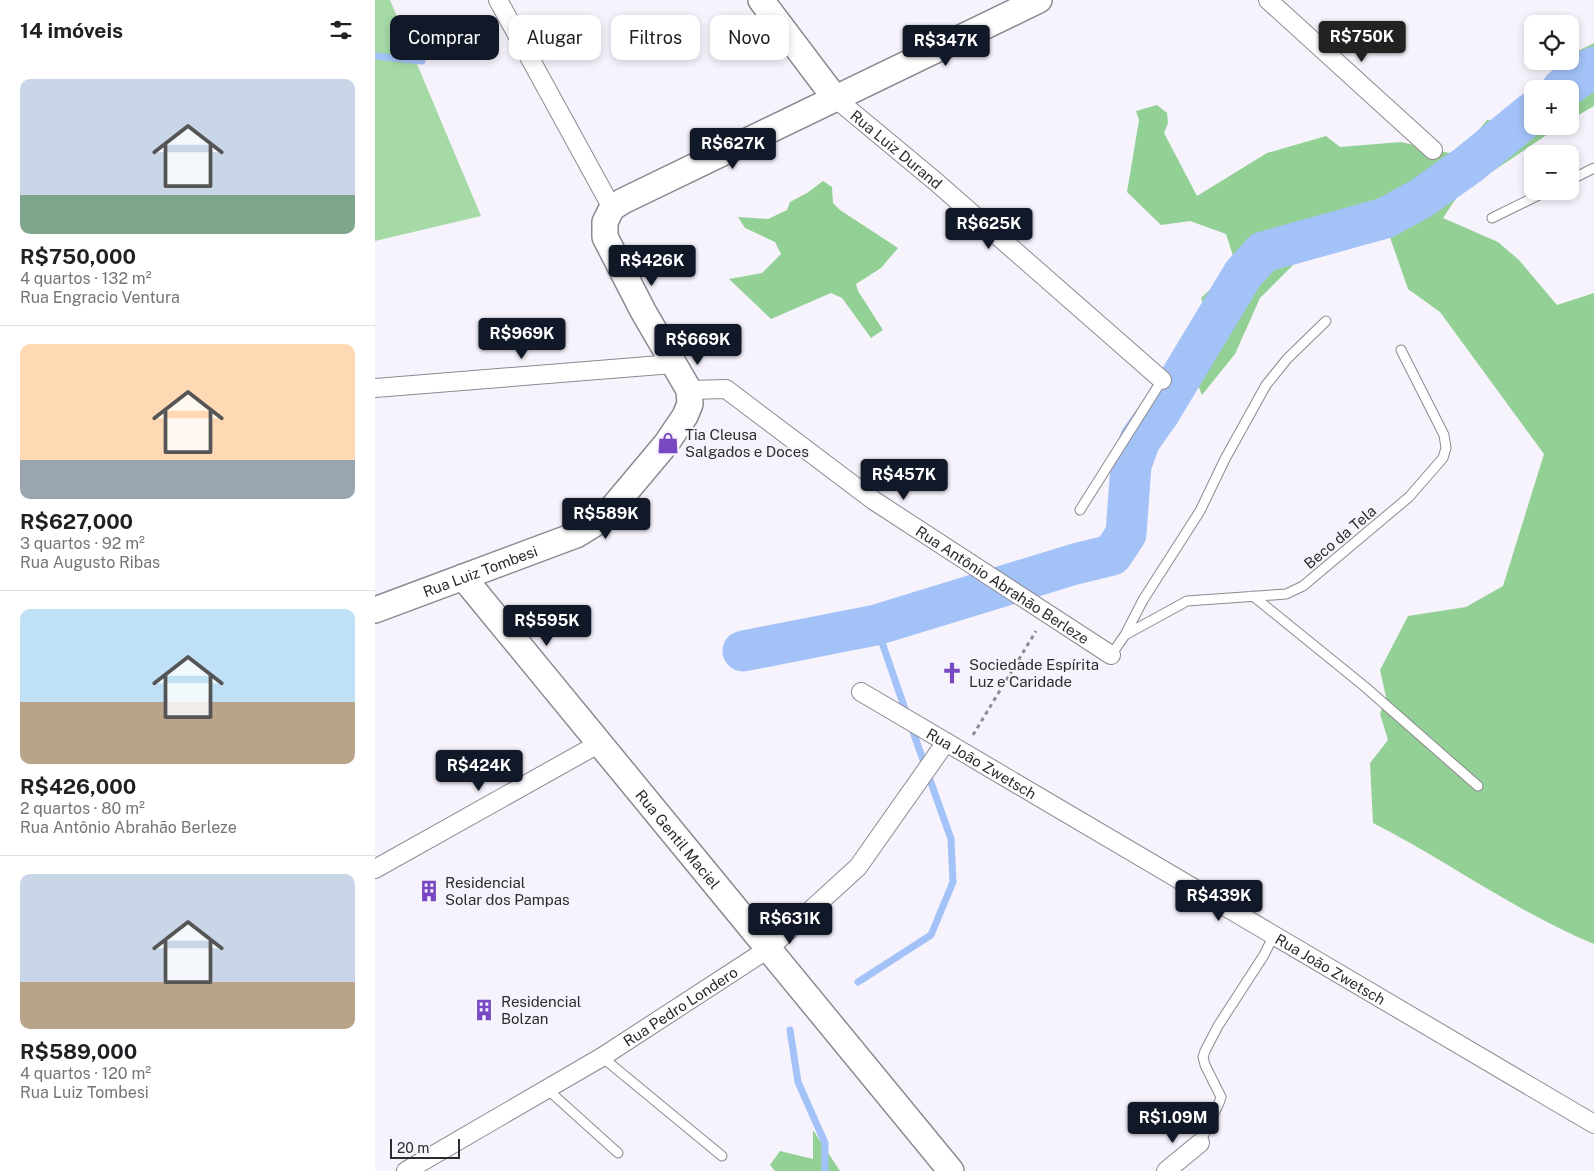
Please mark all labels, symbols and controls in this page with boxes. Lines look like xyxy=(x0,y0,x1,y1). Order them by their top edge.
chip: Comprar xyxy=(390,15,499,60)
chip: Alugar xyxy=(509,15,601,60)
chip: Filtros xyxy=(611,15,700,60)
chip: Novo xyxy=(710,15,789,60)
map controls xyxy=(1524,15,1579,200)
button: locate xyxy=(1524,15,1579,70)
icon: filters xyxy=(327,16,355,44)
text: 14 imóveis xyxy=(20,18,123,43)
pin: R$750K xyxy=(1321,20,1403,63)
pin: R$347K xyxy=(905,24,987,67)
text: R$750K xyxy=(1330,27,1394,46)
text: R$347K xyxy=(914,31,978,50)
button: + xyxy=(1524,80,1579,135)
street label: Rua Luiz Durand xyxy=(847,106,946,192)
icon: home xyxy=(143,111,233,201)
pin: R$627K xyxy=(692,128,774,170)
text: R$627K xyxy=(701,134,765,153)
button: − xyxy=(1524,145,1579,200)
pin: R$625K xyxy=(948,208,1030,250)
text: R$625K xyxy=(956,214,1022,233)
text: R$750,000 xyxy=(20,244,136,269)
pin: R$426K xyxy=(611,244,693,287)
text: R$426K xyxy=(620,251,684,270)
text: 4 quartos · 132 m² xyxy=(20,269,152,288)
text: Rua Engracio Ventura xyxy=(20,288,180,307)
pin: R$969K xyxy=(481,318,563,360)
text: R$969K xyxy=(489,324,555,343)
pin: R$669K xyxy=(657,324,739,366)
text: R$669K xyxy=(665,330,731,349)
icon: home xyxy=(143,377,233,467)
place label: Tia Cleusa Salgados e Doces xyxy=(685,426,809,460)
shop icon: Tia Cleusa Salgados e Doces xyxy=(655,430,681,456)
pin: R$457K xyxy=(863,458,945,501)
text: R$457K xyxy=(872,465,936,484)
pin: R$589K xyxy=(565,498,647,540)
street label: Beco da Tela xyxy=(1301,502,1379,572)
text: R$589K xyxy=(573,504,639,523)
text: R$627,000 xyxy=(20,509,133,534)
street label: Rua Antônio Abrahão Berleze xyxy=(913,522,1093,647)
text: 3 quartos · 92 m² xyxy=(20,534,145,553)
street label: Rua Luiz Tombesi xyxy=(420,542,540,600)
text: Rua Augusto Ribas xyxy=(20,553,160,572)
pin: R$595K xyxy=(506,604,588,647)
text: R$595K xyxy=(514,611,580,630)
icon: home xyxy=(143,642,233,732)
place label: Sociedade Espírita Luz e Caridade xyxy=(969,656,1099,690)
church icon: Sociedade Espírita Luz e Caridade xyxy=(939,660,965,686)
street label: Rua João Zwetsch xyxy=(924,724,1040,802)
pin: R$424K xyxy=(438,750,520,792)
text: R$424K xyxy=(447,756,511,775)
text: R$426,000 xyxy=(20,774,136,799)
street label: Rua Gentil Maciel xyxy=(633,786,724,892)
text: 2 quartos · 80 m² xyxy=(20,799,145,818)
text: Rua Antônio Abrahão Berleze xyxy=(20,818,237,837)
place label: Residencial Solar dos Pampas xyxy=(445,874,570,908)
building icon: Residencial Solar dos Pampas xyxy=(416,878,442,904)
pin: R$439K xyxy=(1178,880,1260,922)
text: R$439K xyxy=(1186,886,1252,905)
pin: R$631K xyxy=(749,902,831,945)
icon: home xyxy=(143,907,233,997)
text: R$631K xyxy=(759,909,821,928)
street label: Rua João Zwetsch xyxy=(1273,930,1388,1008)
street label: Rua Pedro Londero xyxy=(620,963,740,1049)
place label: Residencial Bolzan xyxy=(501,993,581,1027)
building icon: Residencial Bolzan xyxy=(471,997,497,1023)
text: R$589,000 xyxy=(20,1039,137,1064)
text: 4 quartos · 120 m² xyxy=(20,1064,151,1083)
text: Rua Luiz Tombesi xyxy=(20,1083,149,1102)
pin: R$1.09M xyxy=(1127,1102,1219,1144)
text: R$1.09M xyxy=(1139,1108,1207,1127)
scale bar xyxy=(390,1136,460,1159)
text: 20 m xyxy=(397,1140,429,1156)

